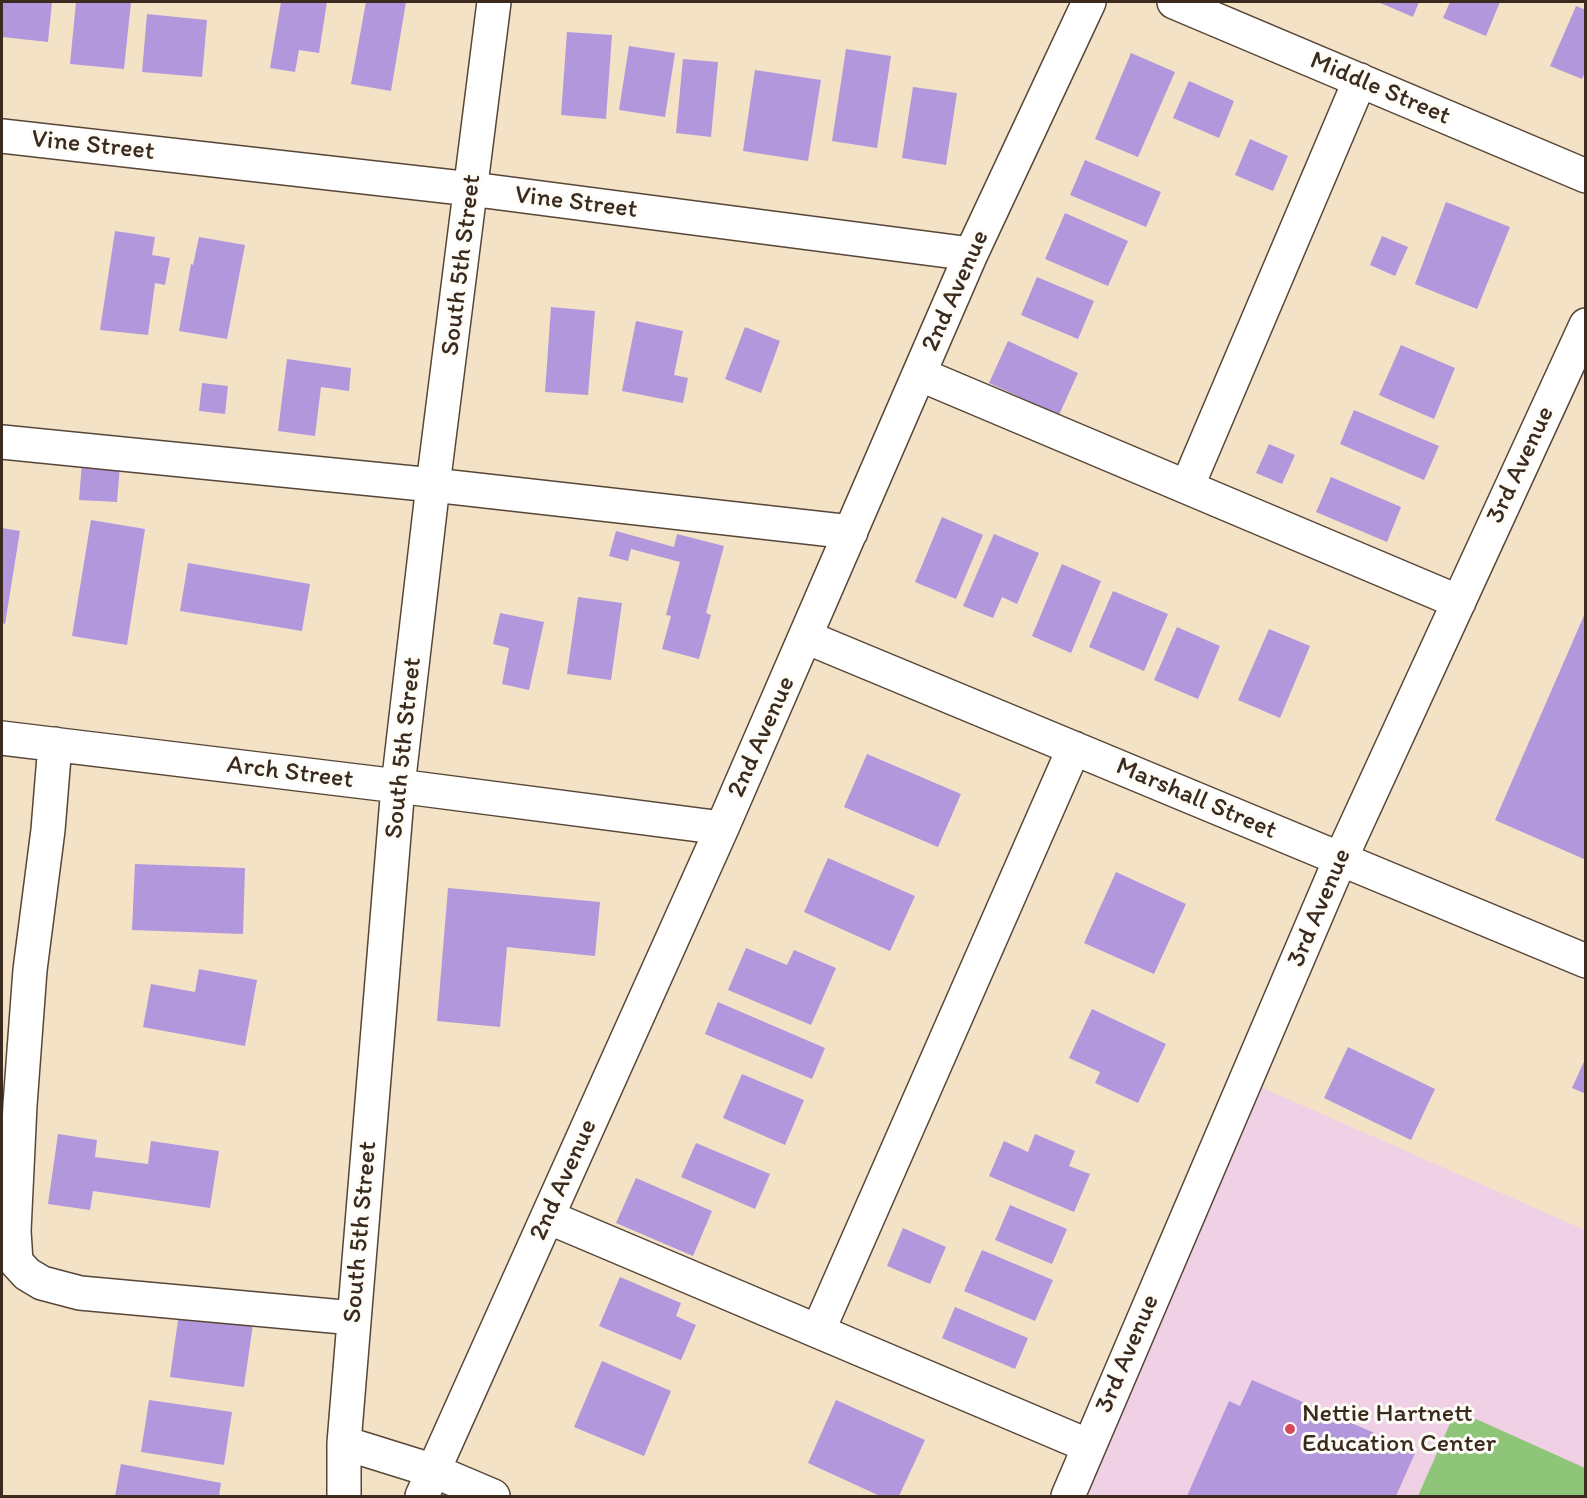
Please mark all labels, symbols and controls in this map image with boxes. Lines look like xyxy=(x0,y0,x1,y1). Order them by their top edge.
street label: Middle Street xyxy=(1305,45,1455,133)
street label: Vine Street xyxy=(30,124,156,168)
street label: South 5th Street xyxy=(435,173,489,357)
street label: Vine Street xyxy=(513,180,639,226)
street label: 2nd Avenue xyxy=(915,226,997,356)
street label: 3rd Avenue xyxy=(1480,402,1562,528)
street label: South 5th Street xyxy=(379,656,429,840)
street label: 2nd Avenue xyxy=(721,672,803,802)
street label: Arch Street xyxy=(225,750,355,796)
street label: Marshall Street xyxy=(1111,751,1281,847)
street label: 3rd Avenue xyxy=(1281,844,1359,972)
street label: 2nd Avenue xyxy=(523,1115,605,1245)
street label: South 5th Street xyxy=(338,1140,384,1324)
street label: 3rd Avenue xyxy=(1089,1290,1167,1418)
place label: Nettie Hartnett Education Center xyxy=(1302,1398,1496,1460)
marker: Nettie Hartnett Education Center xyxy=(1283,1422,1297,1436)

